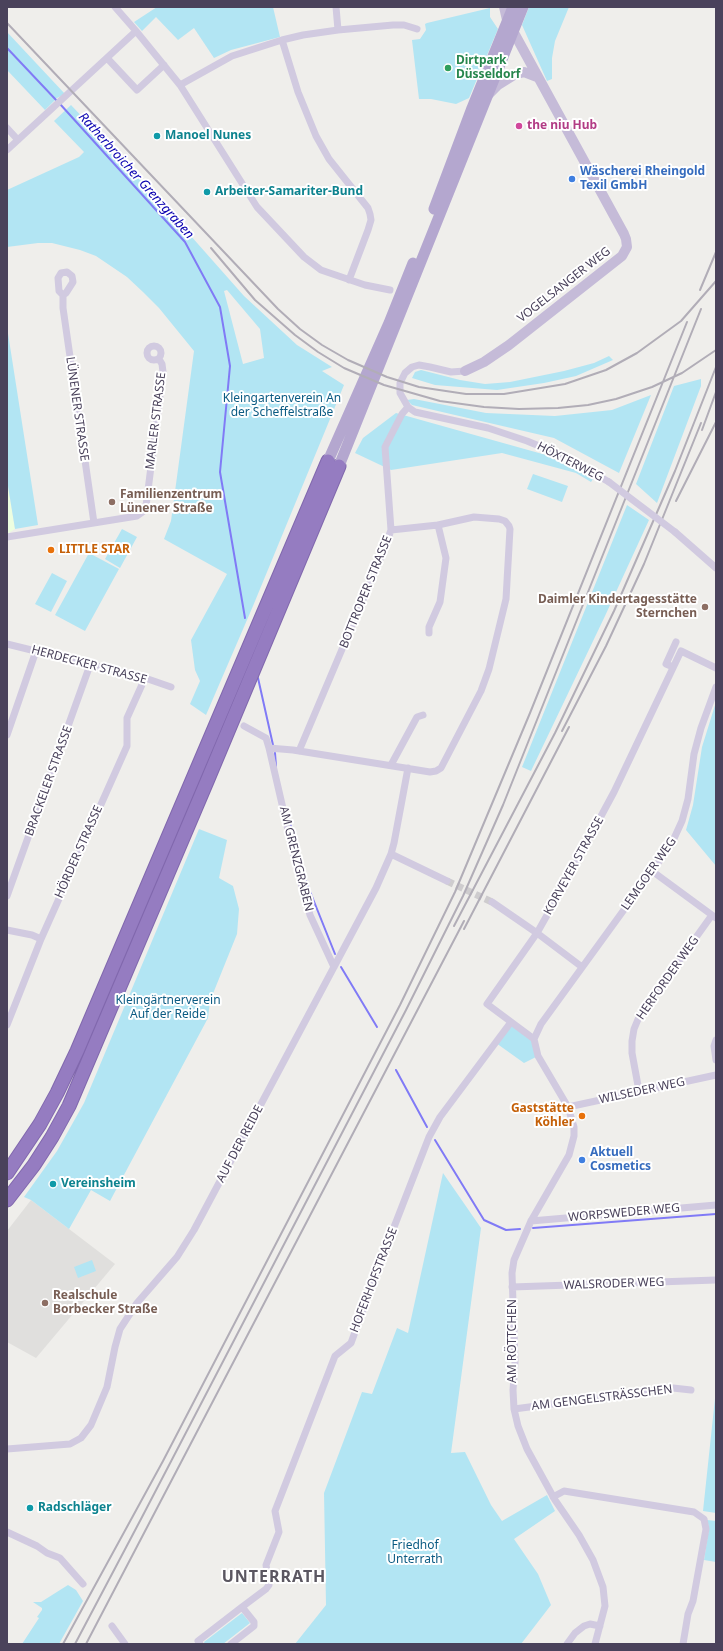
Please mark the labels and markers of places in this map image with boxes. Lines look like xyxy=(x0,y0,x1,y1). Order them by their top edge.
place label: Dirtpark Düsseldorf xyxy=(456,54,520,82)
marker: Dirtpark Düsseldorf xyxy=(443,63,453,73)
place label: the niu Hub xyxy=(527,119,597,133)
marker: the niu Hub xyxy=(514,121,524,131)
place label: Manoel Nunes xyxy=(165,129,251,143)
marker: Manoel Nunes xyxy=(152,131,162,141)
place label: Wäscherei Rheingold Texil GmbH xyxy=(580,165,705,193)
marker: Wäscherei Rheingold Texil GmbH xyxy=(567,174,577,184)
place label: Arbeiter-Samariter-Bund xyxy=(215,185,363,199)
marker: Arbeiter-Samariter-Bund xyxy=(202,187,212,197)
place label: Familienzentrum Lünener Straße xyxy=(120,488,222,516)
marker: Familienzentrum Lünener Straße xyxy=(107,497,117,507)
place label: LITTLE STAR xyxy=(59,543,130,557)
marker: LITTLE STAR xyxy=(46,545,56,555)
place label: Daimler Kindertagesstätte Sternchen xyxy=(538,593,697,621)
marker: Daimler Kindertagesstätte Sternchen xyxy=(700,602,710,612)
place label: Gaststätte Köhler xyxy=(511,1102,574,1130)
marker: Gaststätte Köhler xyxy=(577,1111,587,1121)
place label: Aktuell Cosmetics xyxy=(590,1146,651,1174)
marker: Aktuell Cosmetics xyxy=(577,1155,587,1165)
place label: Vereinsheim xyxy=(61,1177,136,1191)
marker: Vereinsheim xyxy=(48,1179,58,1189)
place label: Realschule Borbecker Straße xyxy=(53,1289,158,1317)
marker: Realschule Borbecker Straße xyxy=(40,1298,50,1308)
place label: Radschläger xyxy=(38,1501,112,1515)
marker: Radschläger xyxy=(25,1503,35,1513)

